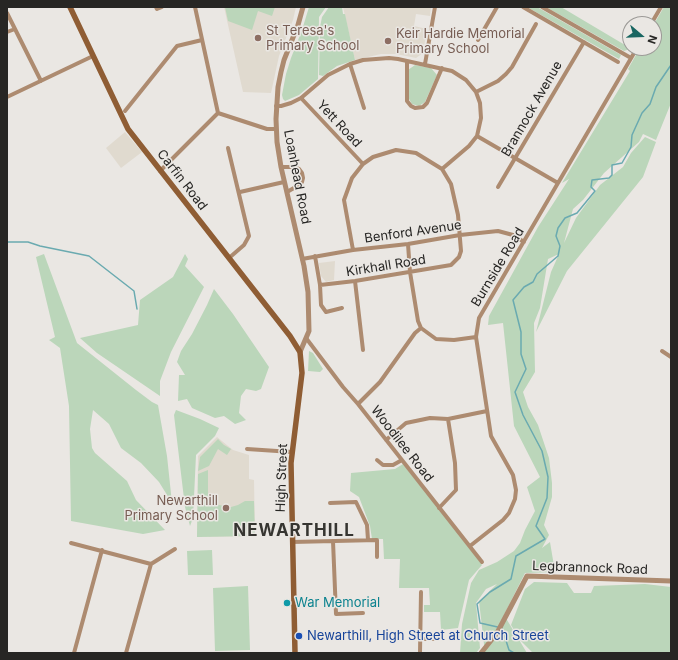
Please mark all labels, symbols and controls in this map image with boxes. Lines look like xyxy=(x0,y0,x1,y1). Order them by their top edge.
north arrow xyxy=(622,16,662,56)
place label: St Teresa's Primary School xyxy=(266,23,359,54)
place label: Keir Hardie Memorial Primary School xyxy=(396,26,525,57)
marker: St Teresa's Primary School xyxy=(253,33,263,43)
text: N xyxy=(644,33,660,46)
marker: Keir Hardie Memorial Primary School xyxy=(383,36,393,46)
street label: Brannock Avenue xyxy=(498,58,566,160)
street label: Yett Road xyxy=(313,97,365,151)
street label: Loanhead Road xyxy=(280,128,314,226)
street label: Carfin Road xyxy=(154,147,210,213)
street label: Benford Avenue xyxy=(363,217,463,247)
street label: Burnside Road xyxy=(468,225,528,309)
street label: Kirkhall Road xyxy=(345,252,427,280)
street label: Woodilee Road xyxy=(367,403,437,485)
street label: High Street xyxy=(273,443,291,513)
place label: Newarthill Primary School xyxy=(125,493,218,524)
marker: Newarthill Primary School xyxy=(221,503,231,513)
district label: NEWARTHILL xyxy=(233,521,355,541)
street label: Legbrannock Road xyxy=(532,558,648,578)
place label: War Memorial xyxy=(295,595,380,611)
marker: War Memorial xyxy=(282,598,292,608)
place label: Newarthill, High Street at Church Street xyxy=(307,628,549,644)
marker: Newarthill, High Street at Church Street xyxy=(294,631,304,641)

